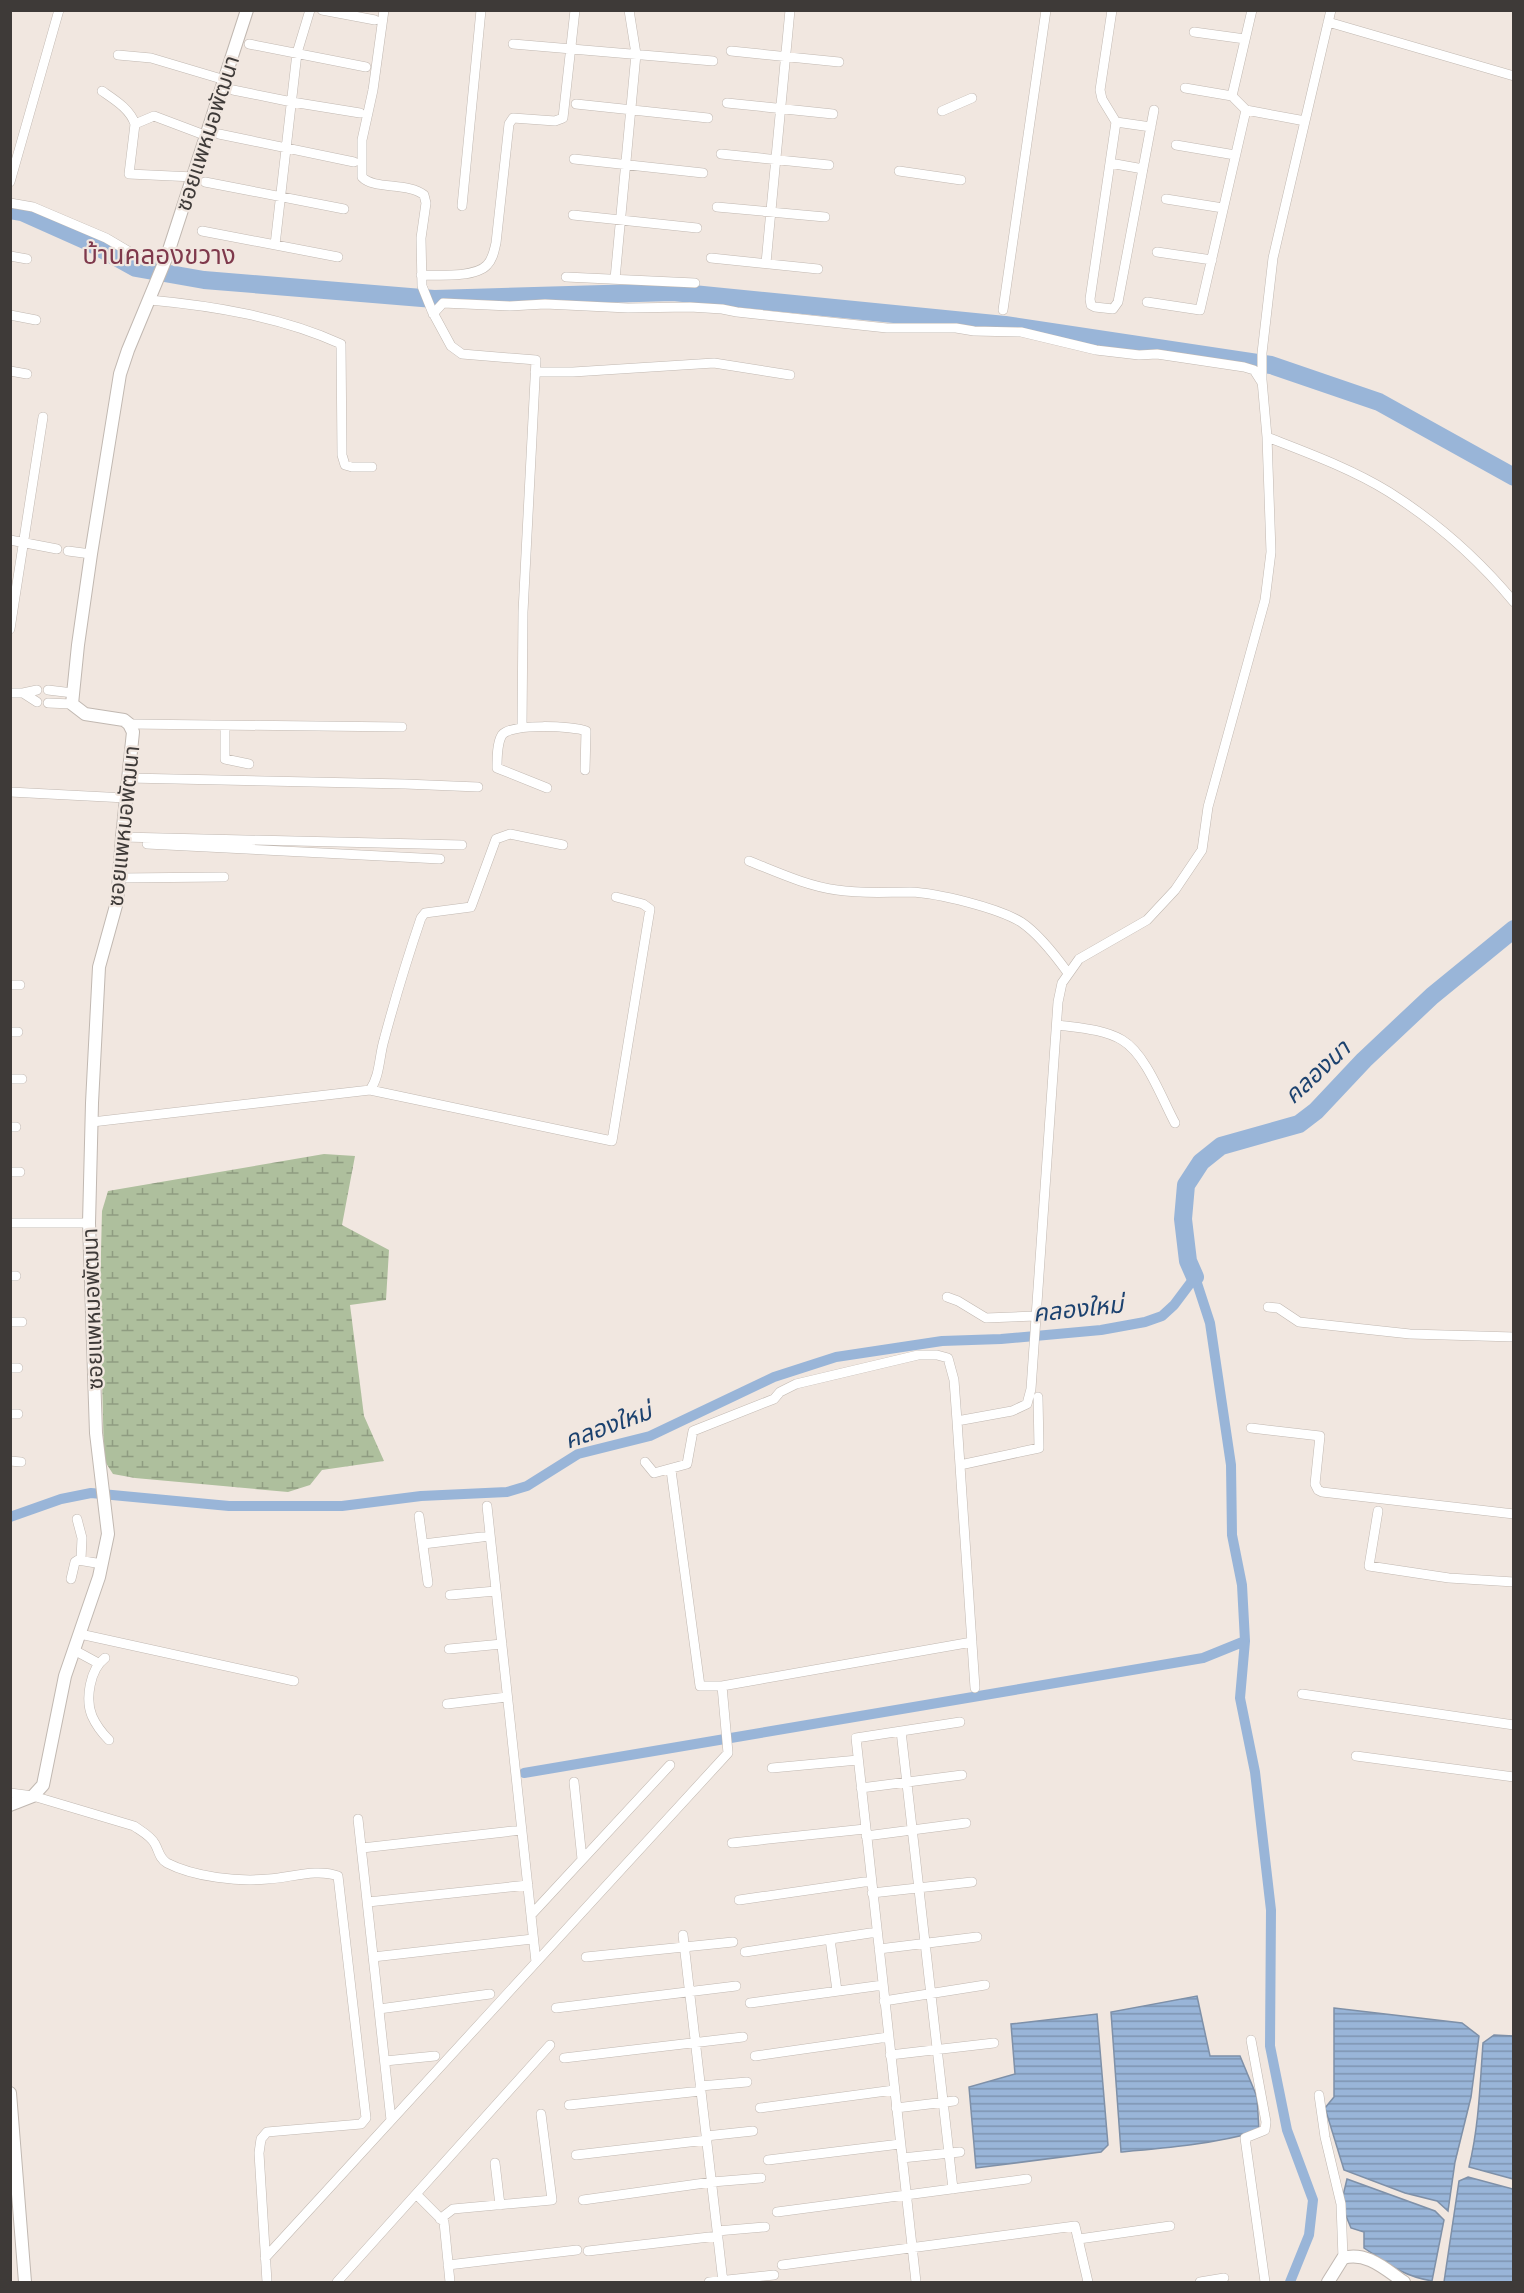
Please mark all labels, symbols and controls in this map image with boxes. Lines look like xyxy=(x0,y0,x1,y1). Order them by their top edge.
street label: ซอยแพหมอพัฒนา xyxy=(170,52,245,214)
district label: บ้านคลองขวาง xyxy=(82,239,236,271)
street label: ซอยแพหมอพัฒนา xyxy=(102,744,145,908)
water label: คลองนา xyxy=(1278,1033,1357,1109)
street label: ซอยแพหมอพัฒนา xyxy=(76,1228,109,1390)
water label: คลองใหม่ xyxy=(1031,1289,1128,1328)
water label: คลองใหม่ xyxy=(560,1395,658,1455)

